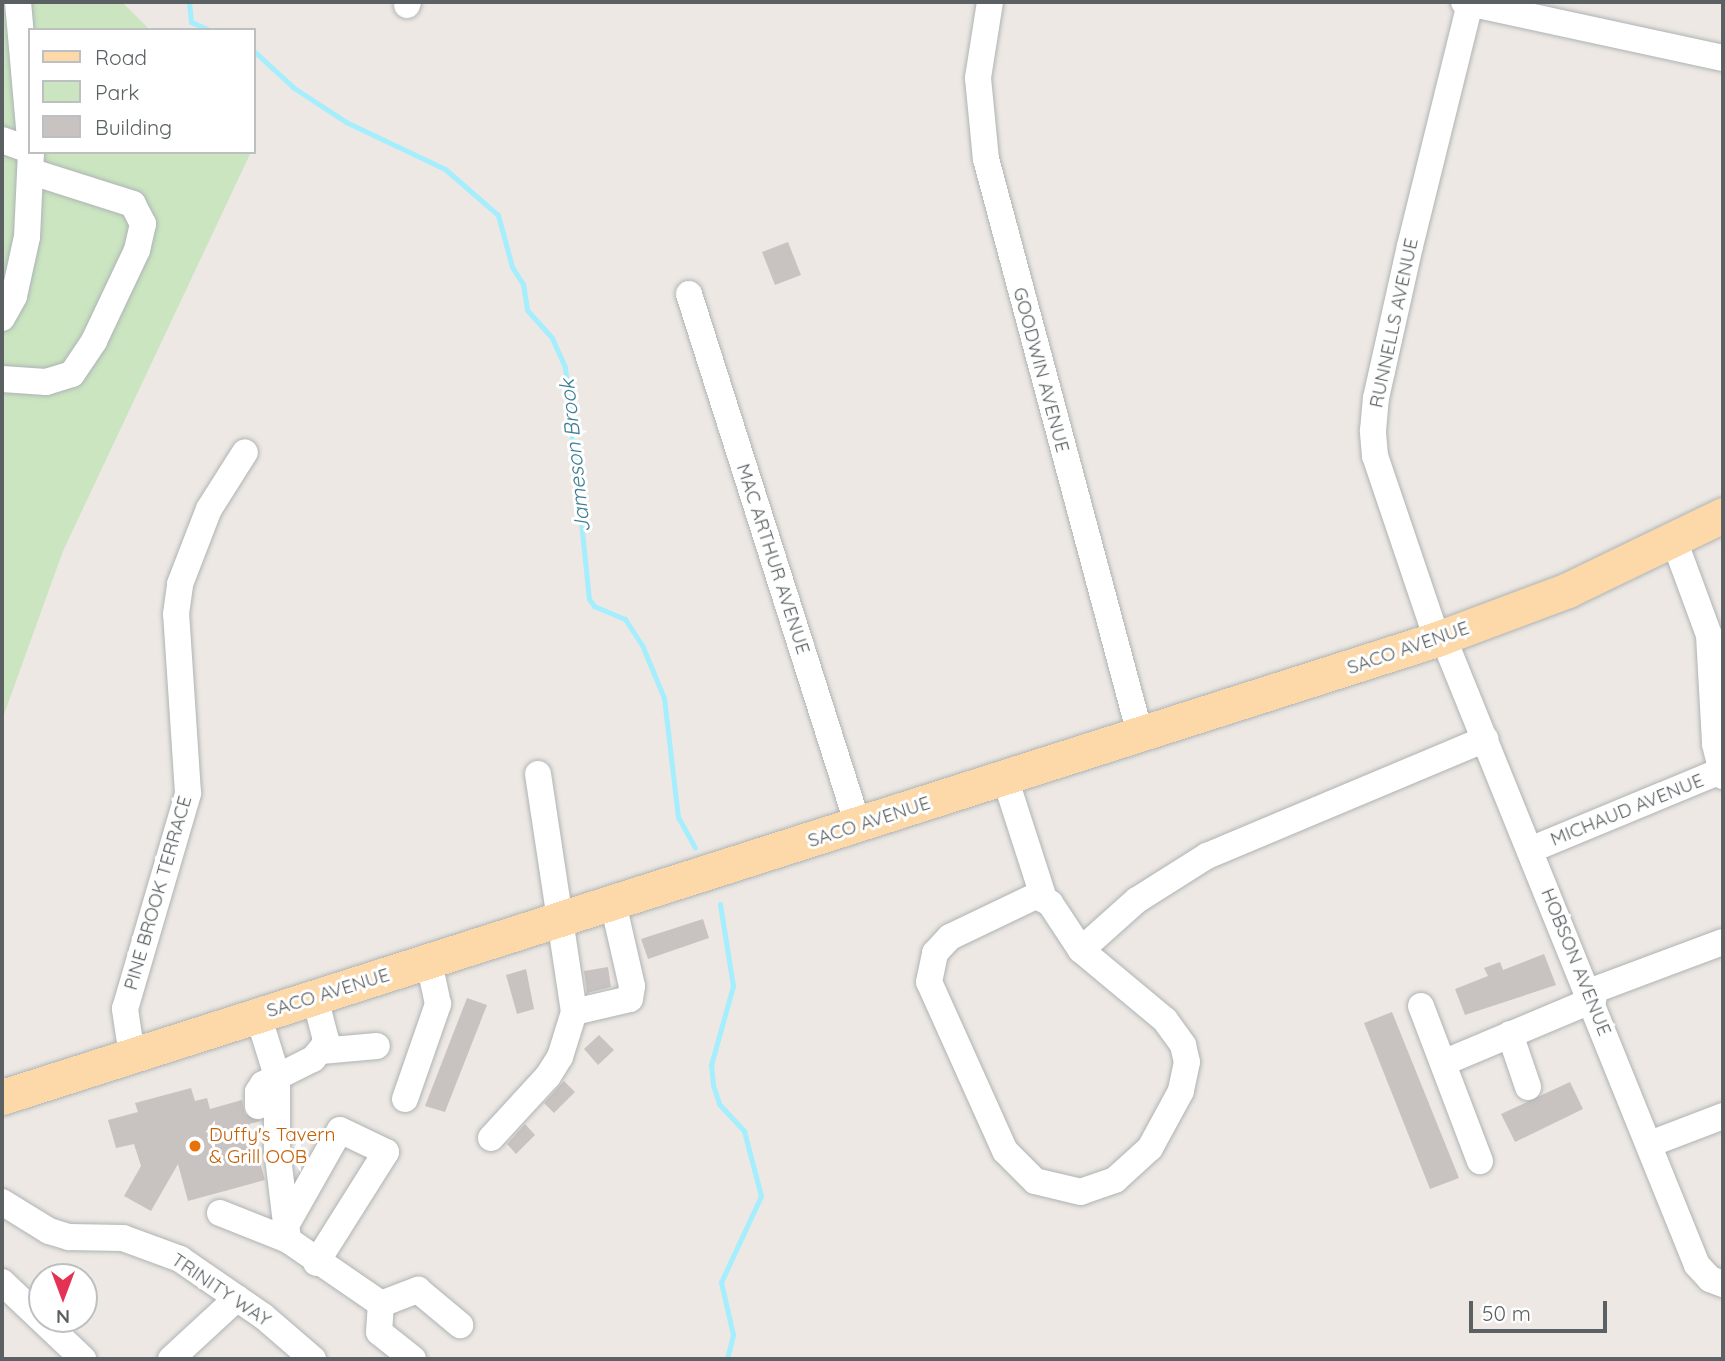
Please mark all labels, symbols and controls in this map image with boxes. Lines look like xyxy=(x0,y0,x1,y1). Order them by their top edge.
legend xyxy=(28,28,256,154)
text: Road xyxy=(95,44,147,70)
text: Park xyxy=(95,79,139,105)
text: Building xyxy=(95,114,172,140)
street label: RUNNELLS AVENUE xyxy=(1365,236,1423,410)
street label: GOODWIN AVENUE xyxy=(1008,285,1074,455)
water label: Jameson Brook xyxy=(553,378,595,534)
street label: MAC ARTHUR AVENUE xyxy=(731,461,815,657)
street label: SACO AVENUE xyxy=(1344,617,1472,679)
street label: MICHAUD AVENUE xyxy=(1547,769,1707,851)
street label: SACO AVENUE xyxy=(805,792,933,852)
street label: PINE BROOK TERRACE xyxy=(119,793,197,993)
street label: HOBSON AVENUE xyxy=(1536,885,1616,1039)
street label: SACO AVENUE xyxy=(264,964,392,1022)
place label: Duffy's Tavern & Grill OOB xyxy=(209,1124,336,1168)
marker: Duffy's Tavern & Grill OOB xyxy=(187,1138,203,1154)
street label: TRINITY WAY xyxy=(167,1248,275,1332)
north arrow xyxy=(28,1263,98,1333)
scale bar xyxy=(1473,1288,1611,1332)
text: 50 m xyxy=(1482,1300,1531,1326)
text: N xyxy=(56,1305,70,1329)

